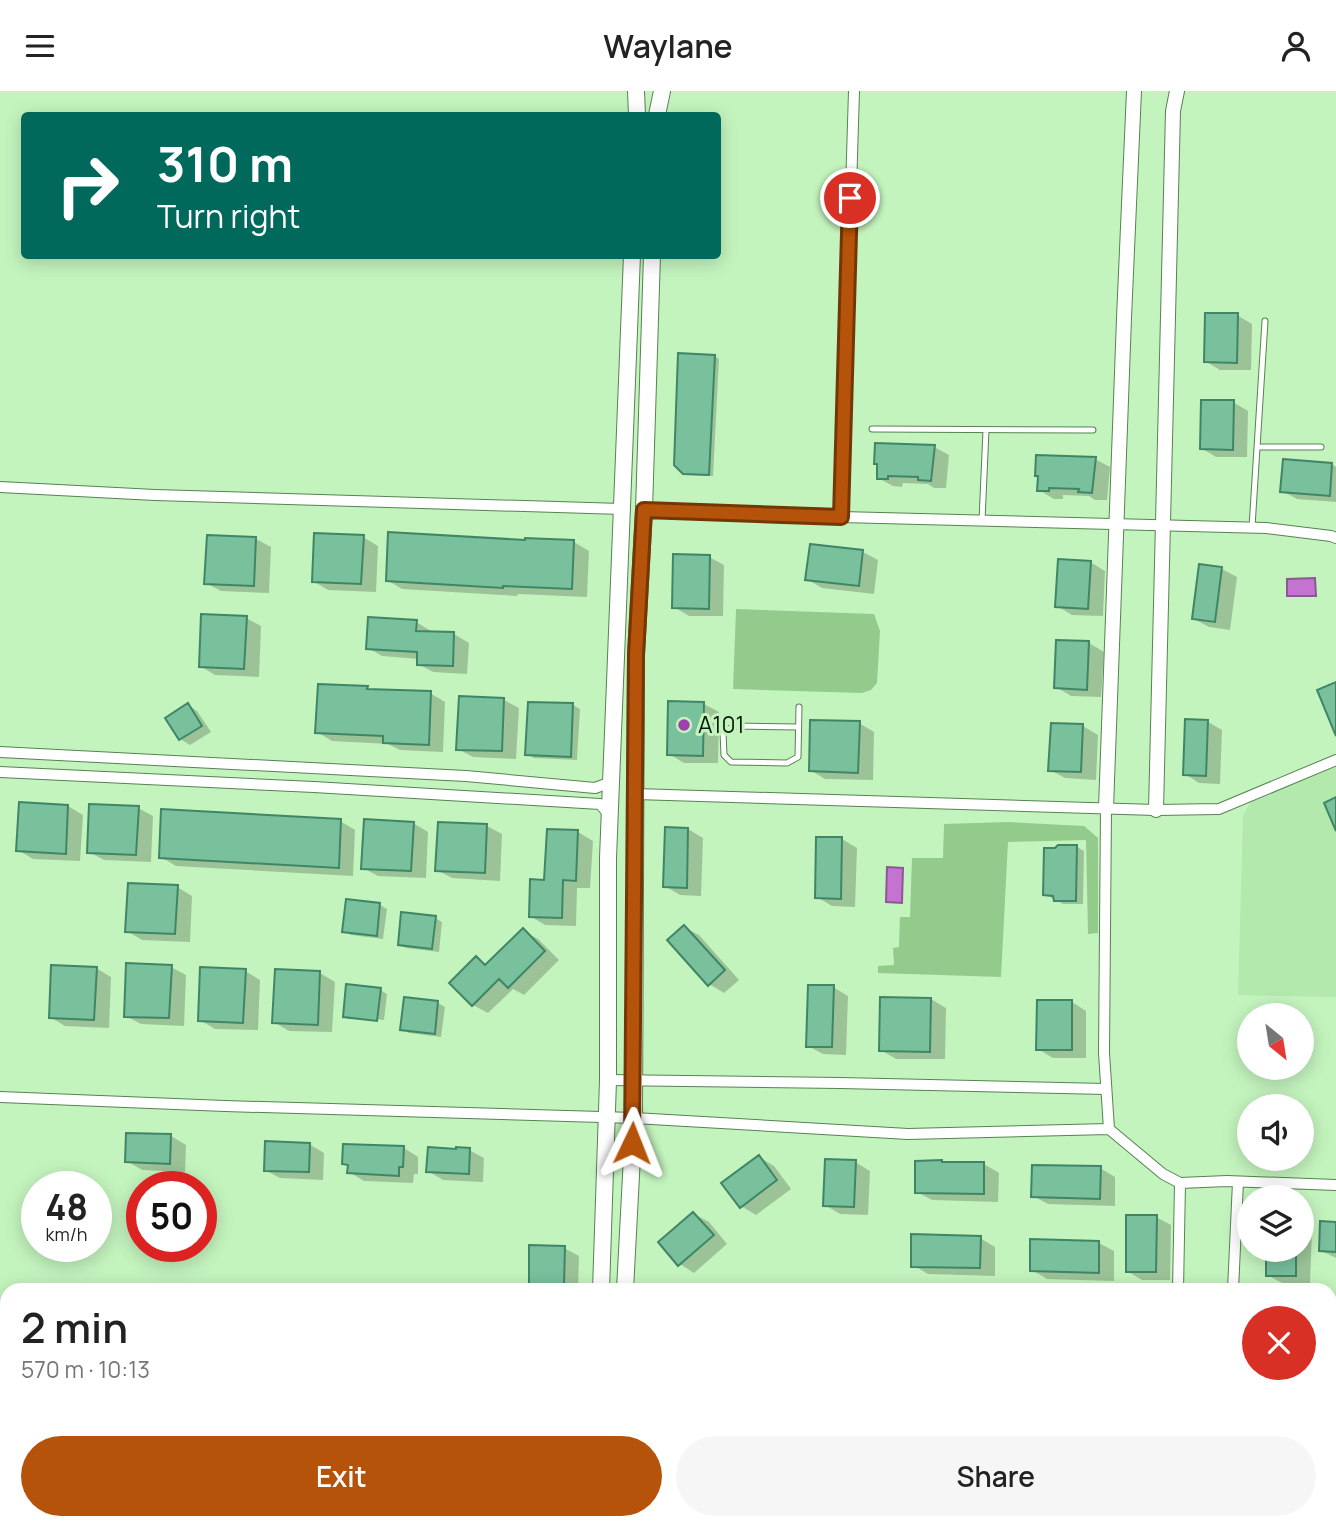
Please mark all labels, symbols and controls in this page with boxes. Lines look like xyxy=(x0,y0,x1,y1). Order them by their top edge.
text: Waylane xyxy=(603,24,733,68)
icon: menu xyxy=(21,27,59,65)
icon: person xyxy=(1277,27,1315,65)
text: 310 m xyxy=(157,130,293,197)
icon: right xyxy=(42,140,133,231)
pin xyxy=(820,168,880,228)
icon: arrive xyxy=(831,179,869,217)
text: Turn right xyxy=(157,194,300,238)
place label: A101 xyxy=(698,708,745,740)
marker: A101 xyxy=(676,717,692,733)
north arrow xyxy=(1237,1003,1314,1080)
map controls xyxy=(1237,1003,1314,1262)
button: sound xyxy=(1237,1094,1314,1171)
position arrow xyxy=(595,1106,669,1180)
speed limit sign: 50 xyxy=(126,1171,217,1262)
text: 48 xyxy=(45,1183,88,1231)
button: layers xyxy=(1237,1185,1314,1262)
text: km/h xyxy=(46,1222,87,1246)
text: 2 min xyxy=(21,1298,128,1356)
button: close xyxy=(1242,1306,1316,1380)
text: 570 m · 10:13 xyxy=(21,1353,150,1385)
button: Exit xyxy=(21,1436,662,1516)
button: Share xyxy=(676,1436,1316,1516)

